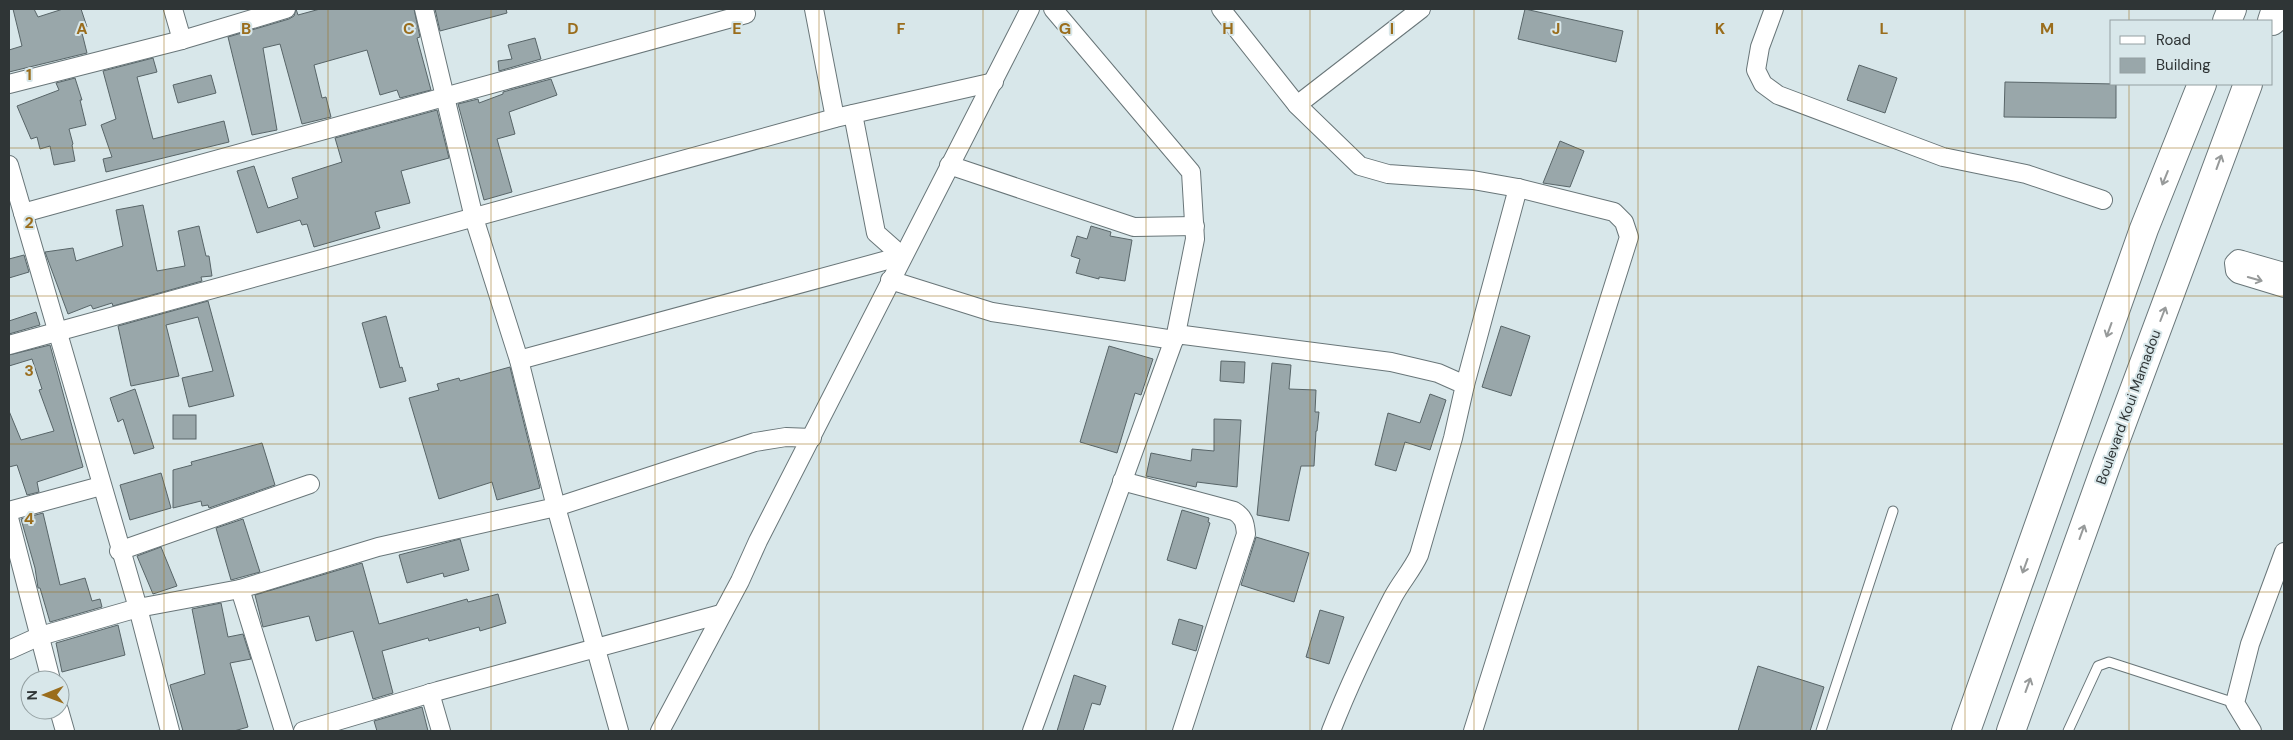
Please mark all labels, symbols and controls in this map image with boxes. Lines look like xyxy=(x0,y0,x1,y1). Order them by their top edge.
text: A xyxy=(76,18,88,39)
text: B xyxy=(241,18,251,39)
text: C xyxy=(403,18,415,39)
text: D xyxy=(567,18,579,39)
text: E xyxy=(732,18,742,39)
text: F xyxy=(897,18,906,39)
text: G xyxy=(1059,18,1071,39)
text: H xyxy=(1222,18,1234,39)
text: I xyxy=(1390,18,1394,39)
text: J xyxy=(1552,18,1560,39)
text: K xyxy=(1715,18,1726,39)
text: L xyxy=(1880,18,1889,39)
text: M xyxy=(2040,18,2054,39)
legend xyxy=(2110,20,2273,85)
text: Road xyxy=(2156,30,2191,50)
text: Building xyxy=(2156,55,2211,75)
text: 1 xyxy=(26,64,32,85)
one-way arrow xyxy=(2215,155,2225,170)
one-way arrow xyxy=(2160,170,2169,185)
text: 2 xyxy=(24,212,34,233)
one-way arrow xyxy=(2247,275,2263,284)
one-way arrow xyxy=(2159,307,2168,322)
one-way arrow xyxy=(2103,322,2113,338)
street label: Boulevard Koui Mamadou xyxy=(2092,327,2164,487)
text: 3 xyxy=(24,360,34,381)
text: 4 xyxy=(24,508,34,529)
one-way arrow xyxy=(2078,525,2087,541)
one-way arrow xyxy=(2020,558,2029,573)
north arrow xyxy=(20,670,70,720)
one-way arrow xyxy=(2024,678,2033,694)
text: N xyxy=(23,690,41,700)

